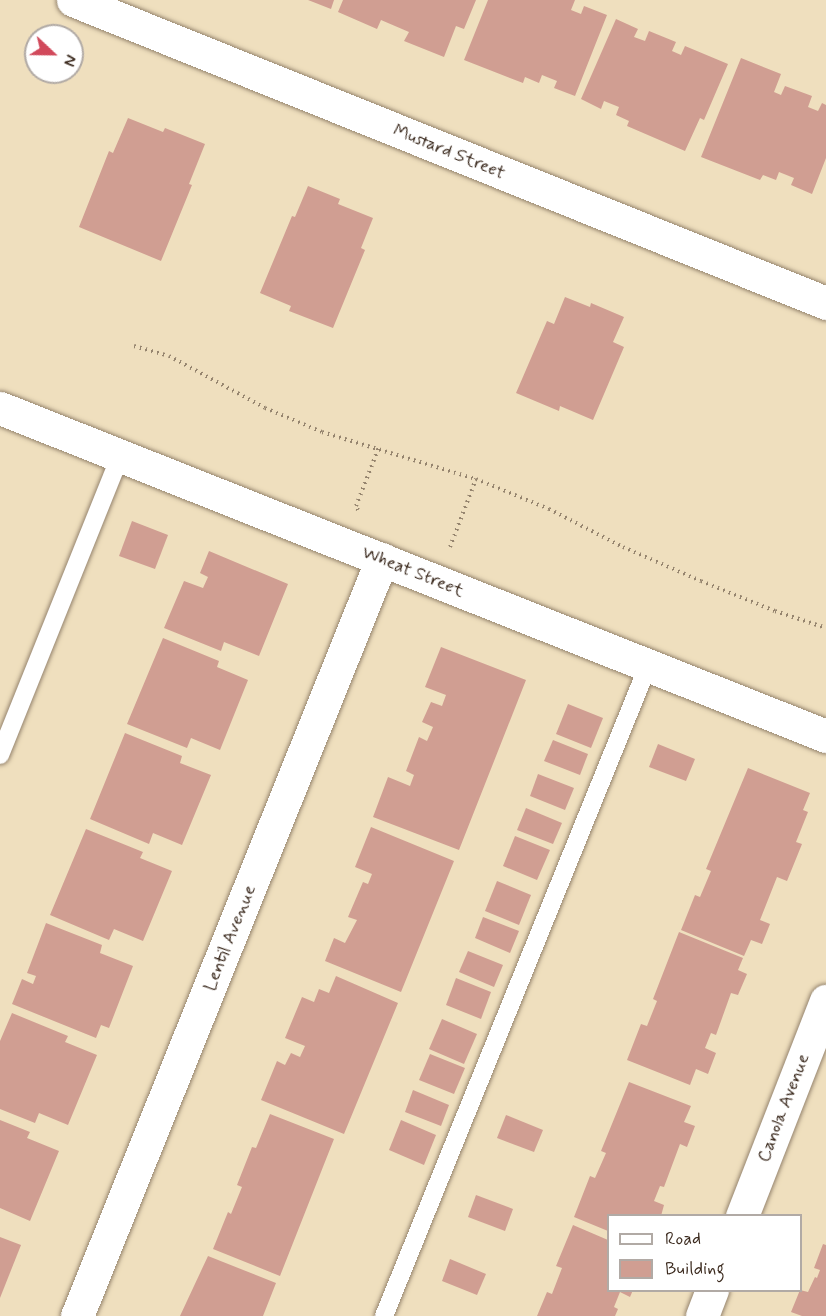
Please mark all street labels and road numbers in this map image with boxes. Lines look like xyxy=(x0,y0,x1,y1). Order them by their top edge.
street label: Mustard Street xyxy=(390,120,508,184)
street label: Wheat Street xyxy=(359,542,467,602)
street label: Lentil Avenue xyxy=(200,884,260,992)
street label: Canola Avenue xyxy=(753,1051,815,1165)

